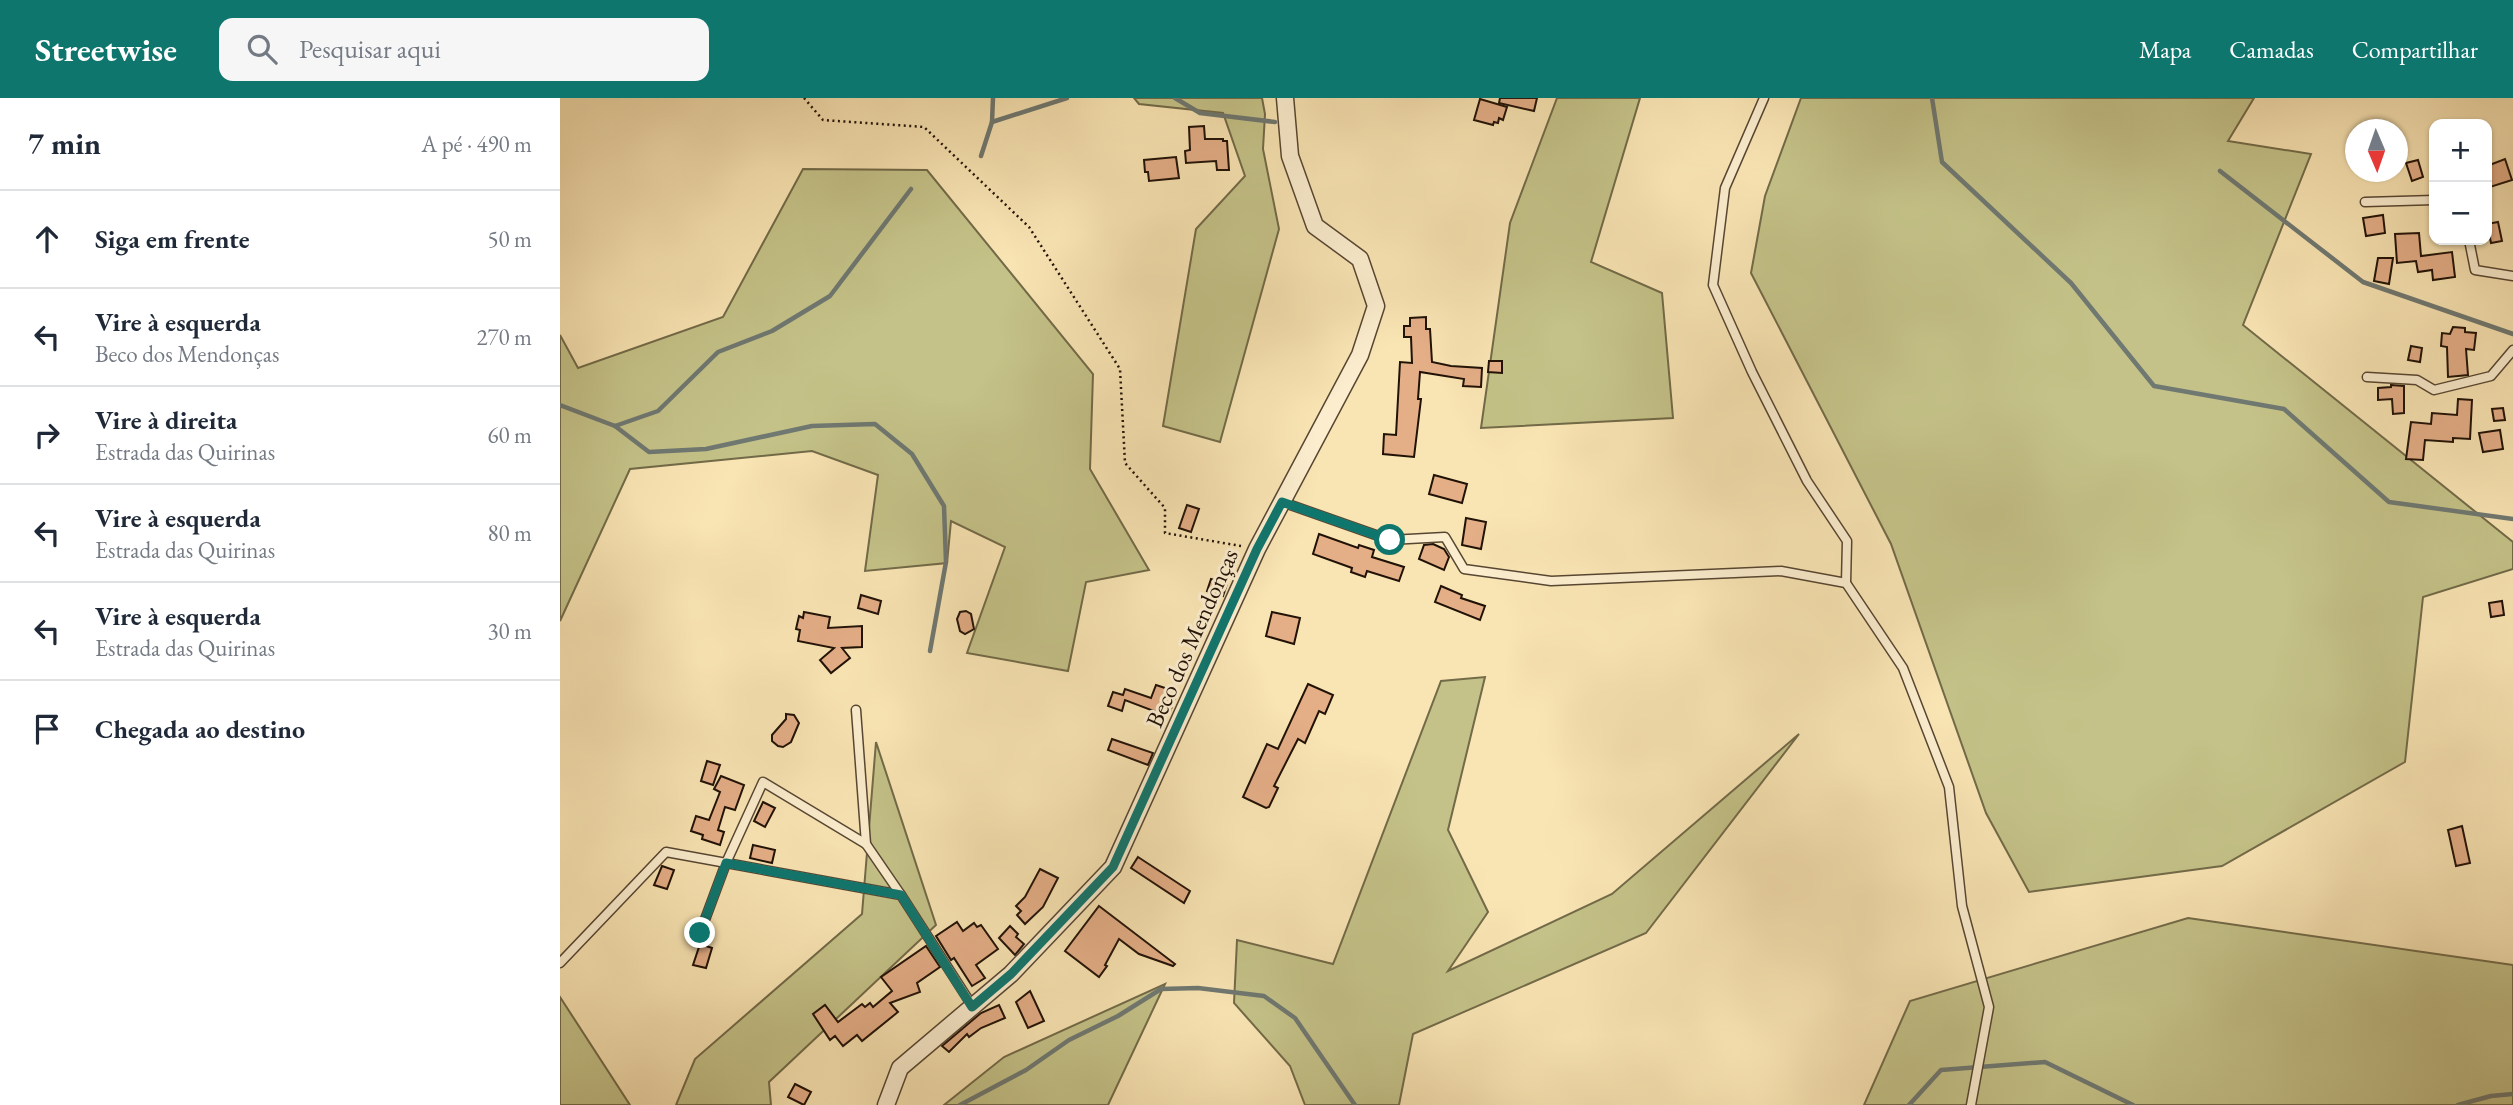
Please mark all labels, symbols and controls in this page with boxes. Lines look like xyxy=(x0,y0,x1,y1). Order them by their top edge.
search box xyxy=(219,18,709,81)
text: Streetwise xyxy=(35,28,177,71)
icon: search xyxy=(243,30,281,68)
text: Pesquisar aqui xyxy=(299,32,441,66)
text: Mapa xyxy=(2139,34,2191,65)
text: Camadas xyxy=(2229,34,2314,65)
text: Compartilhar xyxy=(2352,34,2478,65)
north arrow xyxy=(2345,119,2408,182)
map controls xyxy=(2429,119,2492,245)
button: + xyxy=(2429,119,2492,182)
text: 7 min xyxy=(28,124,101,163)
text: A pé · 490 m xyxy=(421,129,532,159)
button: − xyxy=(2429,182,2492,245)
icon: ahead xyxy=(28,220,66,258)
text: Siga em frente xyxy=(95,222,250,256)
text: 50 m xyxy=(487,224,532,254)
text: Vire à esquerda xyxy=(95,305,261,339)
icon: left xyxy=(28,318,66,356)
text: 270 m xyxy=(476,322,532,352)
text: Beco dos Mendonças xyxy=(95,339,279,369)
text: Vire à direita xyxy=(95,403,237,437)
icon: right xyxy=(28,416,66,454)
text: 60 m xyxy=(487,420,532,450)
text: Estrada das Quirinas xyxy=(95,437,275,467)
text: Vire à esquerda xyxy=(95,501,261,535)
icon: left xyxy=(28,514,66,552)
text: 80 m xyxy=(487,518,532,548)
route start xyxy=(1374,524,1405,555)
text: Estrada das Quirinas xyxy=(95,535,275,565)
street label: Beco dos Mendonças xyxy=(1138,544,1245,732)
text: Vire à esquerda xyxy=(95,599,261,633)
icon: left xyxy=(28,612,66,650)
text: 30 m xyxy=(487,616,532,646)
text: Estrada das Quirinas xyxy=(95,633,275,663)
icon: arrive xyxy=(28,710,66,748)
text: Chegada ao destino xyxy=(95,712,305,746)
route end xyxy=(684,917,715,948)

